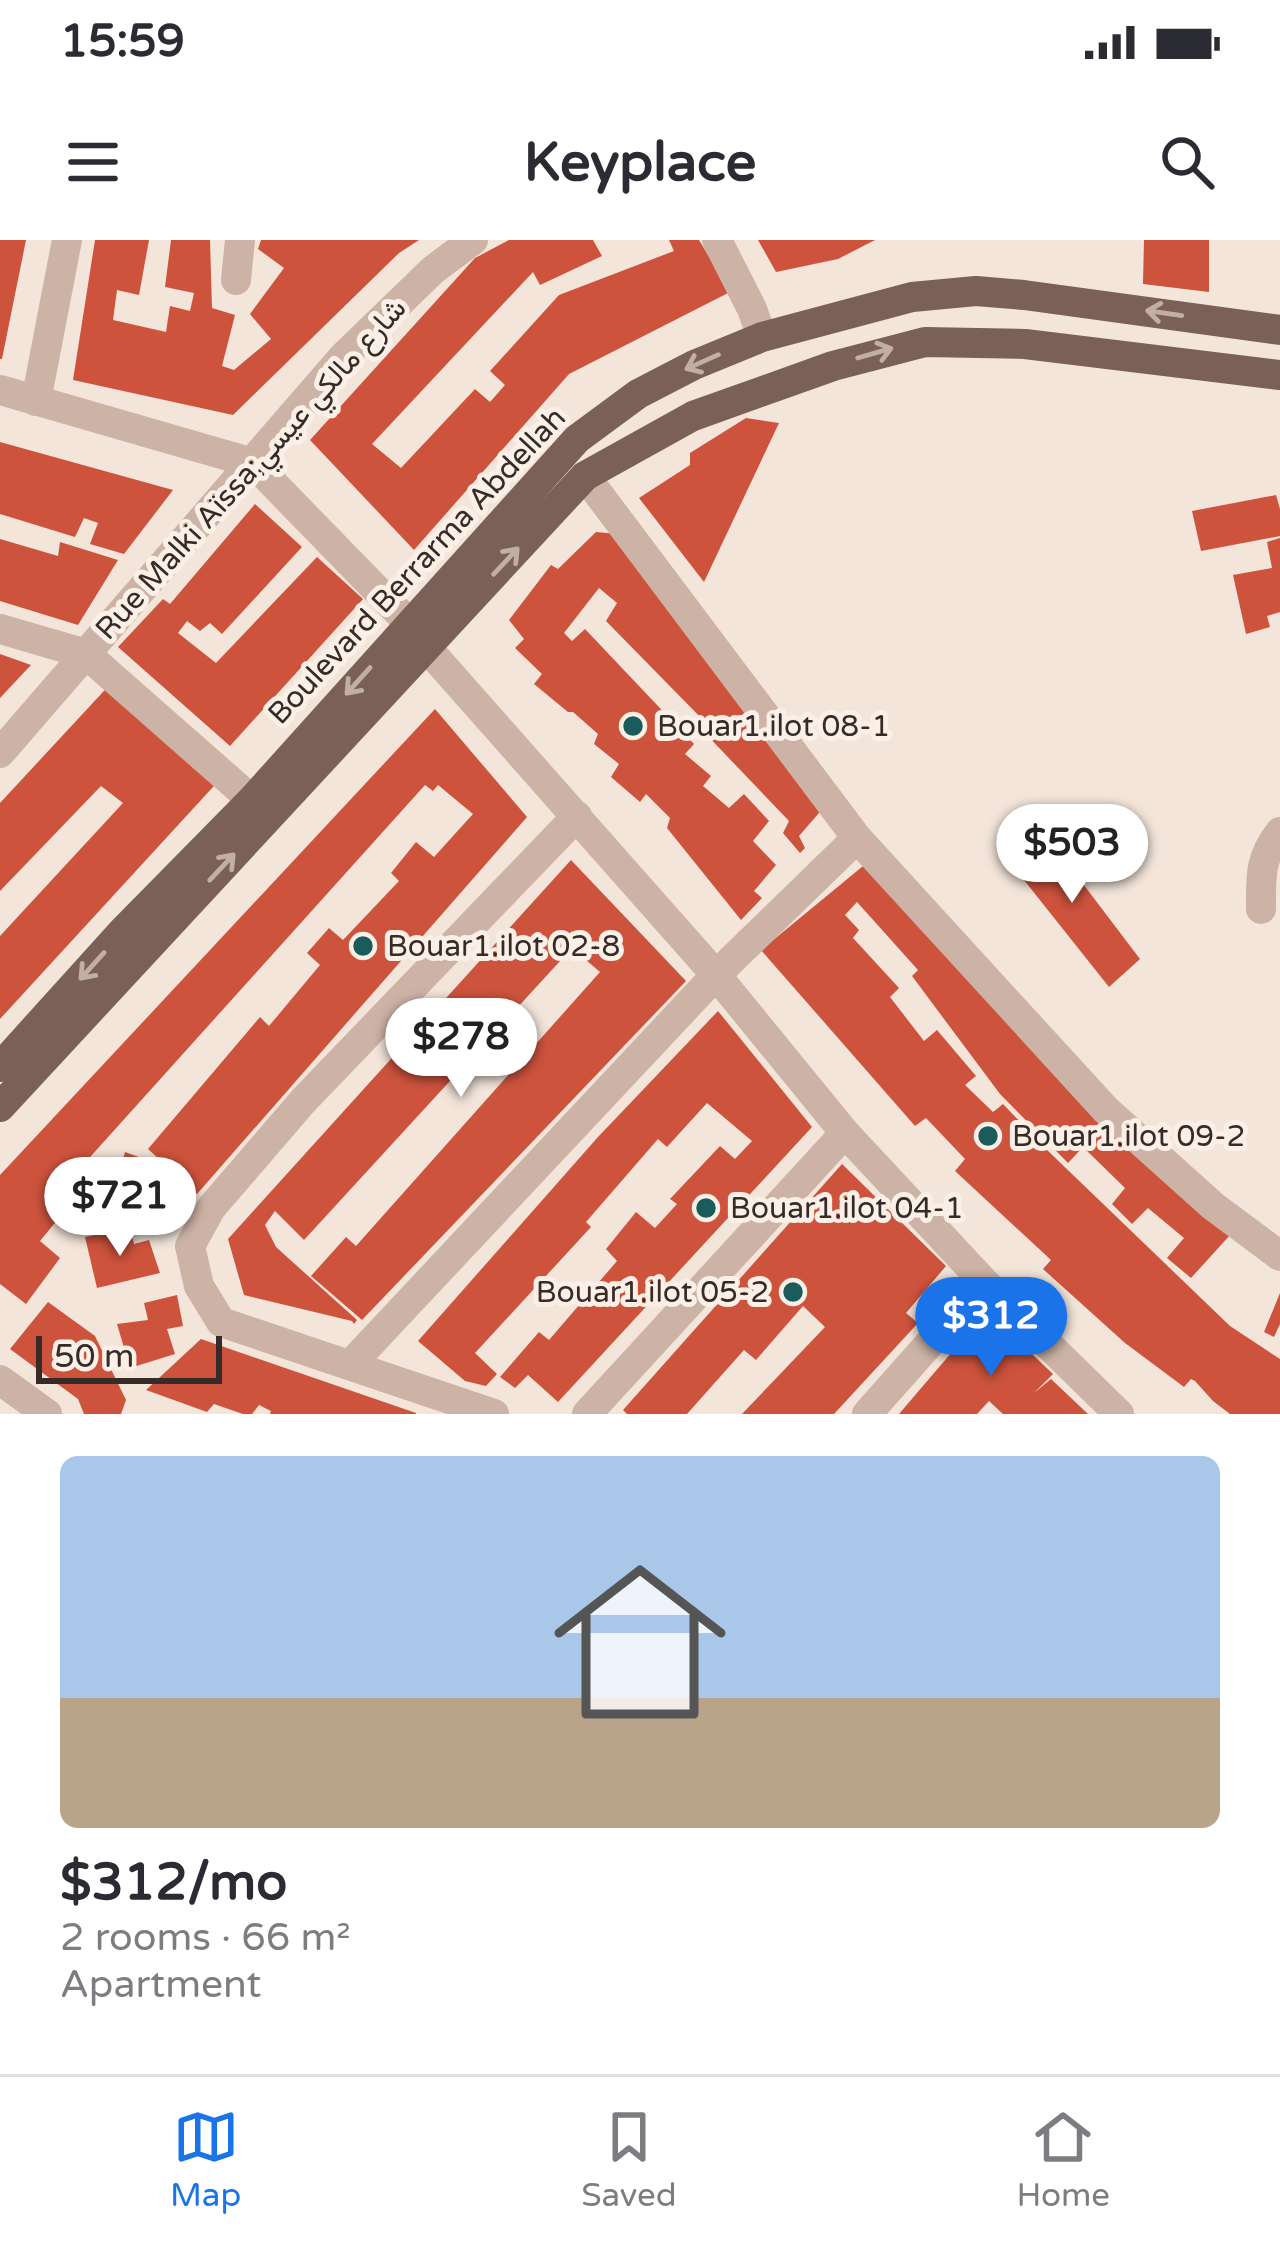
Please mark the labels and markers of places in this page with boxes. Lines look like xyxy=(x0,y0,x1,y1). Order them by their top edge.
place label: Bouar1.ilot 08-1 xyxy=(657,708,890,745)
marker: Bouar1.ilot 08-1 xyxy=(620,713,646,739)
pin: $503 xyxy=(1001,804,1143,906)
place label: Bouar1.ilot 02-8 xyxy=(387,928,620,965)
marker: Bouar1.ilot 02-8 xyxy=(350,933,376,959)
pin: $278 xyxy=(390,998,532,1100)
place label: Bouar1.ilot 09-2 xyxy=(1012,1118,1245,1155)
marker: Bouar1.ilot 09-2 xyxy=(975,1123,1001,1149)
pin: $721 xyxy=(49,1157,191,1259)
place label: Bouar1.ilot 04-1 xyxy=(730,1190,964,1227)
marker: Bouar1.ilot 04-1 xyxy=(693,1195,719,1221)
place label: Bouar1.ilot 05-2 xyxy=(536,1274,769,1311)
pin: $312 xyxy=(920,1277,1062,1379)
marker: Bouar1.ilot 05-2 xyxy=(780,1279,806,1305)

